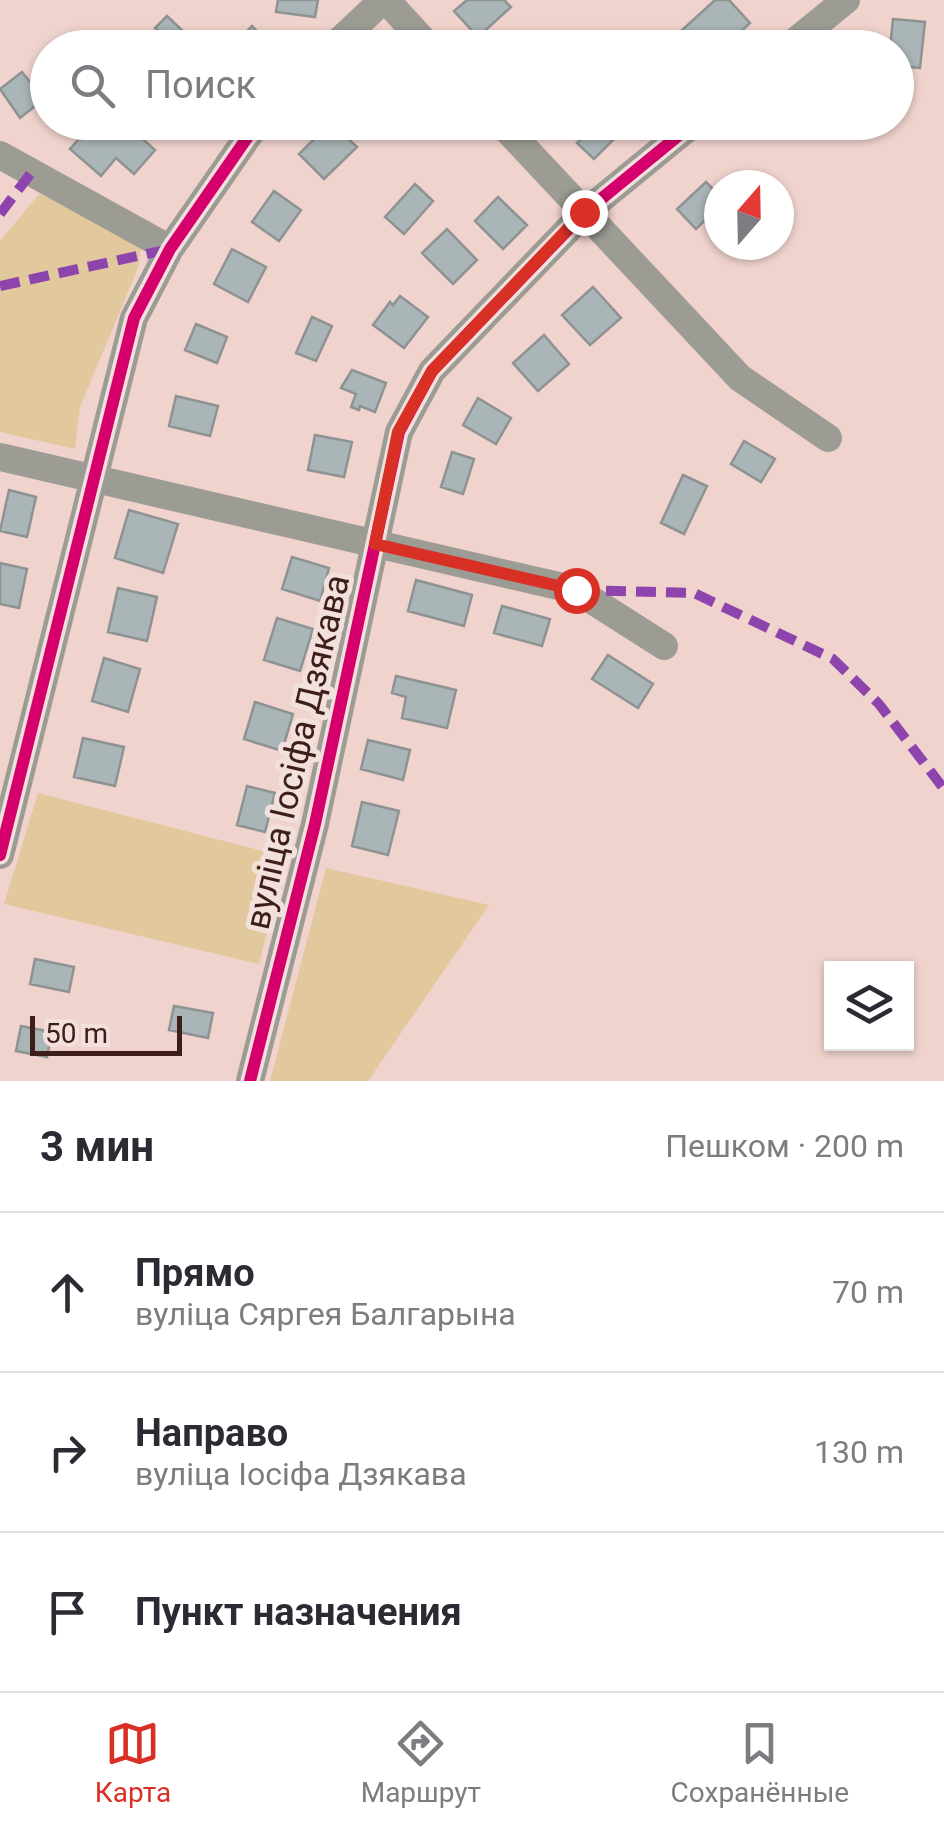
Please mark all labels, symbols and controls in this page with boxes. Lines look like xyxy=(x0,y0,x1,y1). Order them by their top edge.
search box xyxy=(30,30,914,140)
icon: search xyxy=(65,58,120,113)
text: Поиск xyxy=(145,63,256,107)
north arrow xyxy=(704,170,794,260)
route end xyxy=(562,190,608,236)
route start xyxy=(554,568,600,614)
street label: вуліца Іосіфа Дзякава xyxy=(237,571,358,933)
map controls xyxy=(824,961,914,1051)
button: layers xyxy=(824,961,914,1051)
scale bar xyxy=(30,1011,182,1056)
text: 50 m xyxy=(45,1017,108,1050)
text: 3 мин xyxy=(40,1122,154,1171)
text: Пешком · 200 m xyxy=(665,1127,904,1165)
text: Прямо xyxy=(135,1251,255,1295)
icon: ahead xyxy=(40,1265,95,1320)
text: 70 m xyxy=(832,1273,904,1311)
text: вуліца Сяргея Балгарына xyxy=(135,1295,516,1333)
text: Направо xyxy=(135,1411,288,1455)
icon: right xyxy=(40,1425,95,1480)
text: 130 m xyxy=(814,1433,904,1471)
text: вуліца Іосіфа Дзякава xyxy=(135,1455,467,1493)
icon: arrive xyxy=(40,1585,95,1640)
text: Пункт назначения xyxy=(135,1590,462,1634)
tab: Карта xyxy=(95,1716,171,1809)
tab: Маршрут xyxy=(361,1716,481,1809)
tab: Сохранённые xyxy=(671,1716,849,1809)

